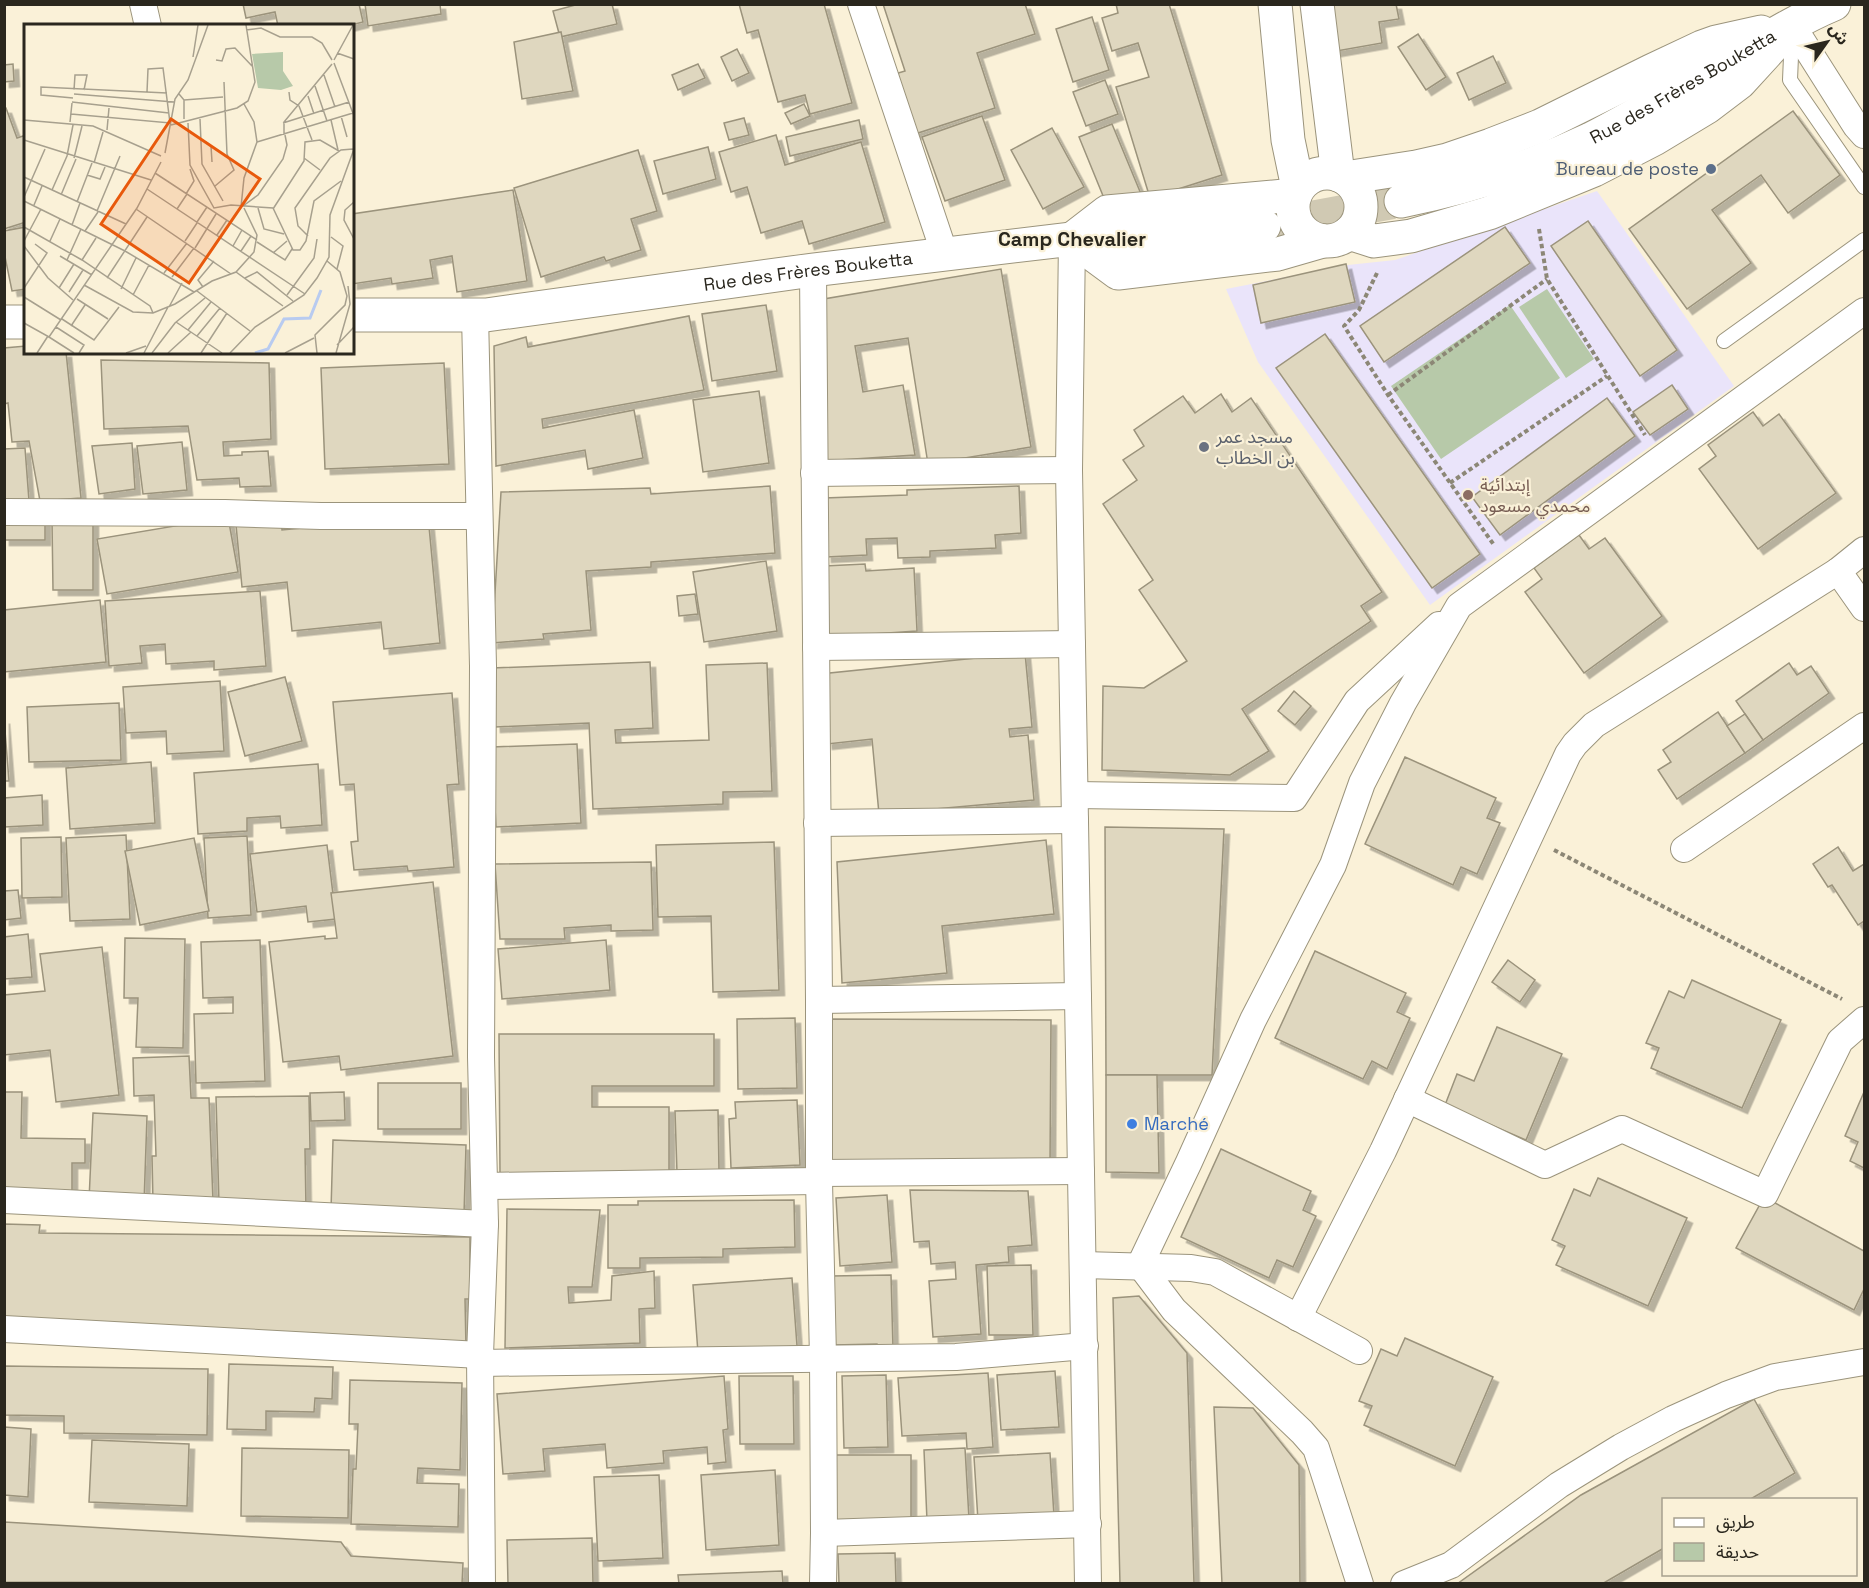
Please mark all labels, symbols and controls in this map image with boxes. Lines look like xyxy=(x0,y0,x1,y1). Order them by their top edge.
north arrow xyxy=(1797,12,1857,72)
text: ش xyxy=(1824,19,1854,49)
inset map xyxy=(24,24,354,354)
street label: Rue des Frères Bouketta xyxy=(1586,24,1780,149)
place label: Bureau de poste xyxy=(1556,157,1699,180)
marker: Bureau de poste xyxy=(1704,162,1718,176)
district label: Camp Chevalier xyxy=(998,226,1146,252)
street label: Rue des Frères Bouketta xyxy=(702,246,914,296)
place label: مسجد عمر بن الخطاب xyxy=(1215,425,1295,469)
marker: مسجد عمر بن الخطاب xyxy=(1197,440,1211,454)
place label: إبتدائية محمدي مسعود xyxy=(1480,473,1590,519)
marker: إبتدائية محمدي مسعود xyxy=(1461,488,1475,502)
place label: Marché xyxy=(1144,1112,1209,1135)
marker: Marché xyxy=(1125,1117,1139,1131)
legend xyxy=(1662,1498,1857,1576)
text: طريق xyxy=(1716,1510,1755,1533)
text: حديقة xyxy=(1716,1540,1759,1563)

